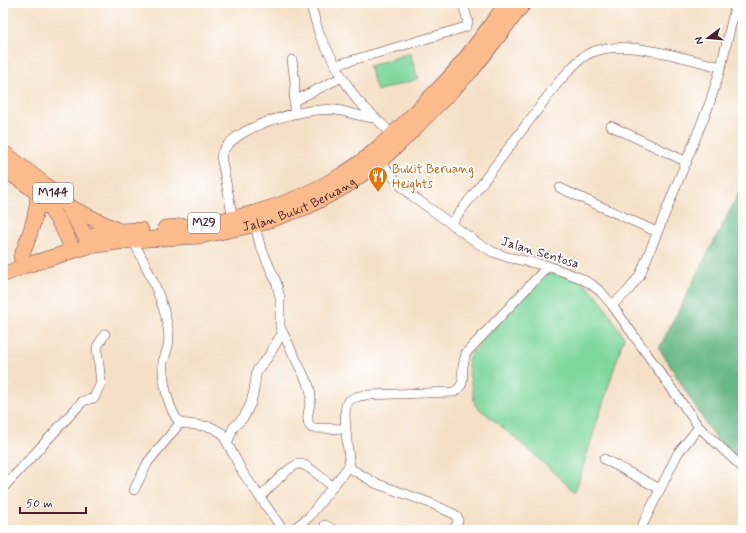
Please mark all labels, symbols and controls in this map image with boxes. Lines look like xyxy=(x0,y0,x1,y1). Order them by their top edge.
north arrow xyxy=(688,18,728,58)
text: N xyxy=(692,35,707,46)
place label: Bukit Beruang Heights xyxy=(392,161,474,193)
restaurant icon: Bukit Beruang Heights xyxy=(367,165,389,193)
street label: Jalan Bukit Beruang xyxy=(241,173,359,235)
road number: M144 xyxy=(33,183,73,203)
road number: M29 xyxy=(188,213,220,233)
street label: Jalan Sentosa xyxy=(499,233,581,273)
scale bar xyxy=(20,489,86,515)
text: 50 m xyxy=(26,496,53,512)

